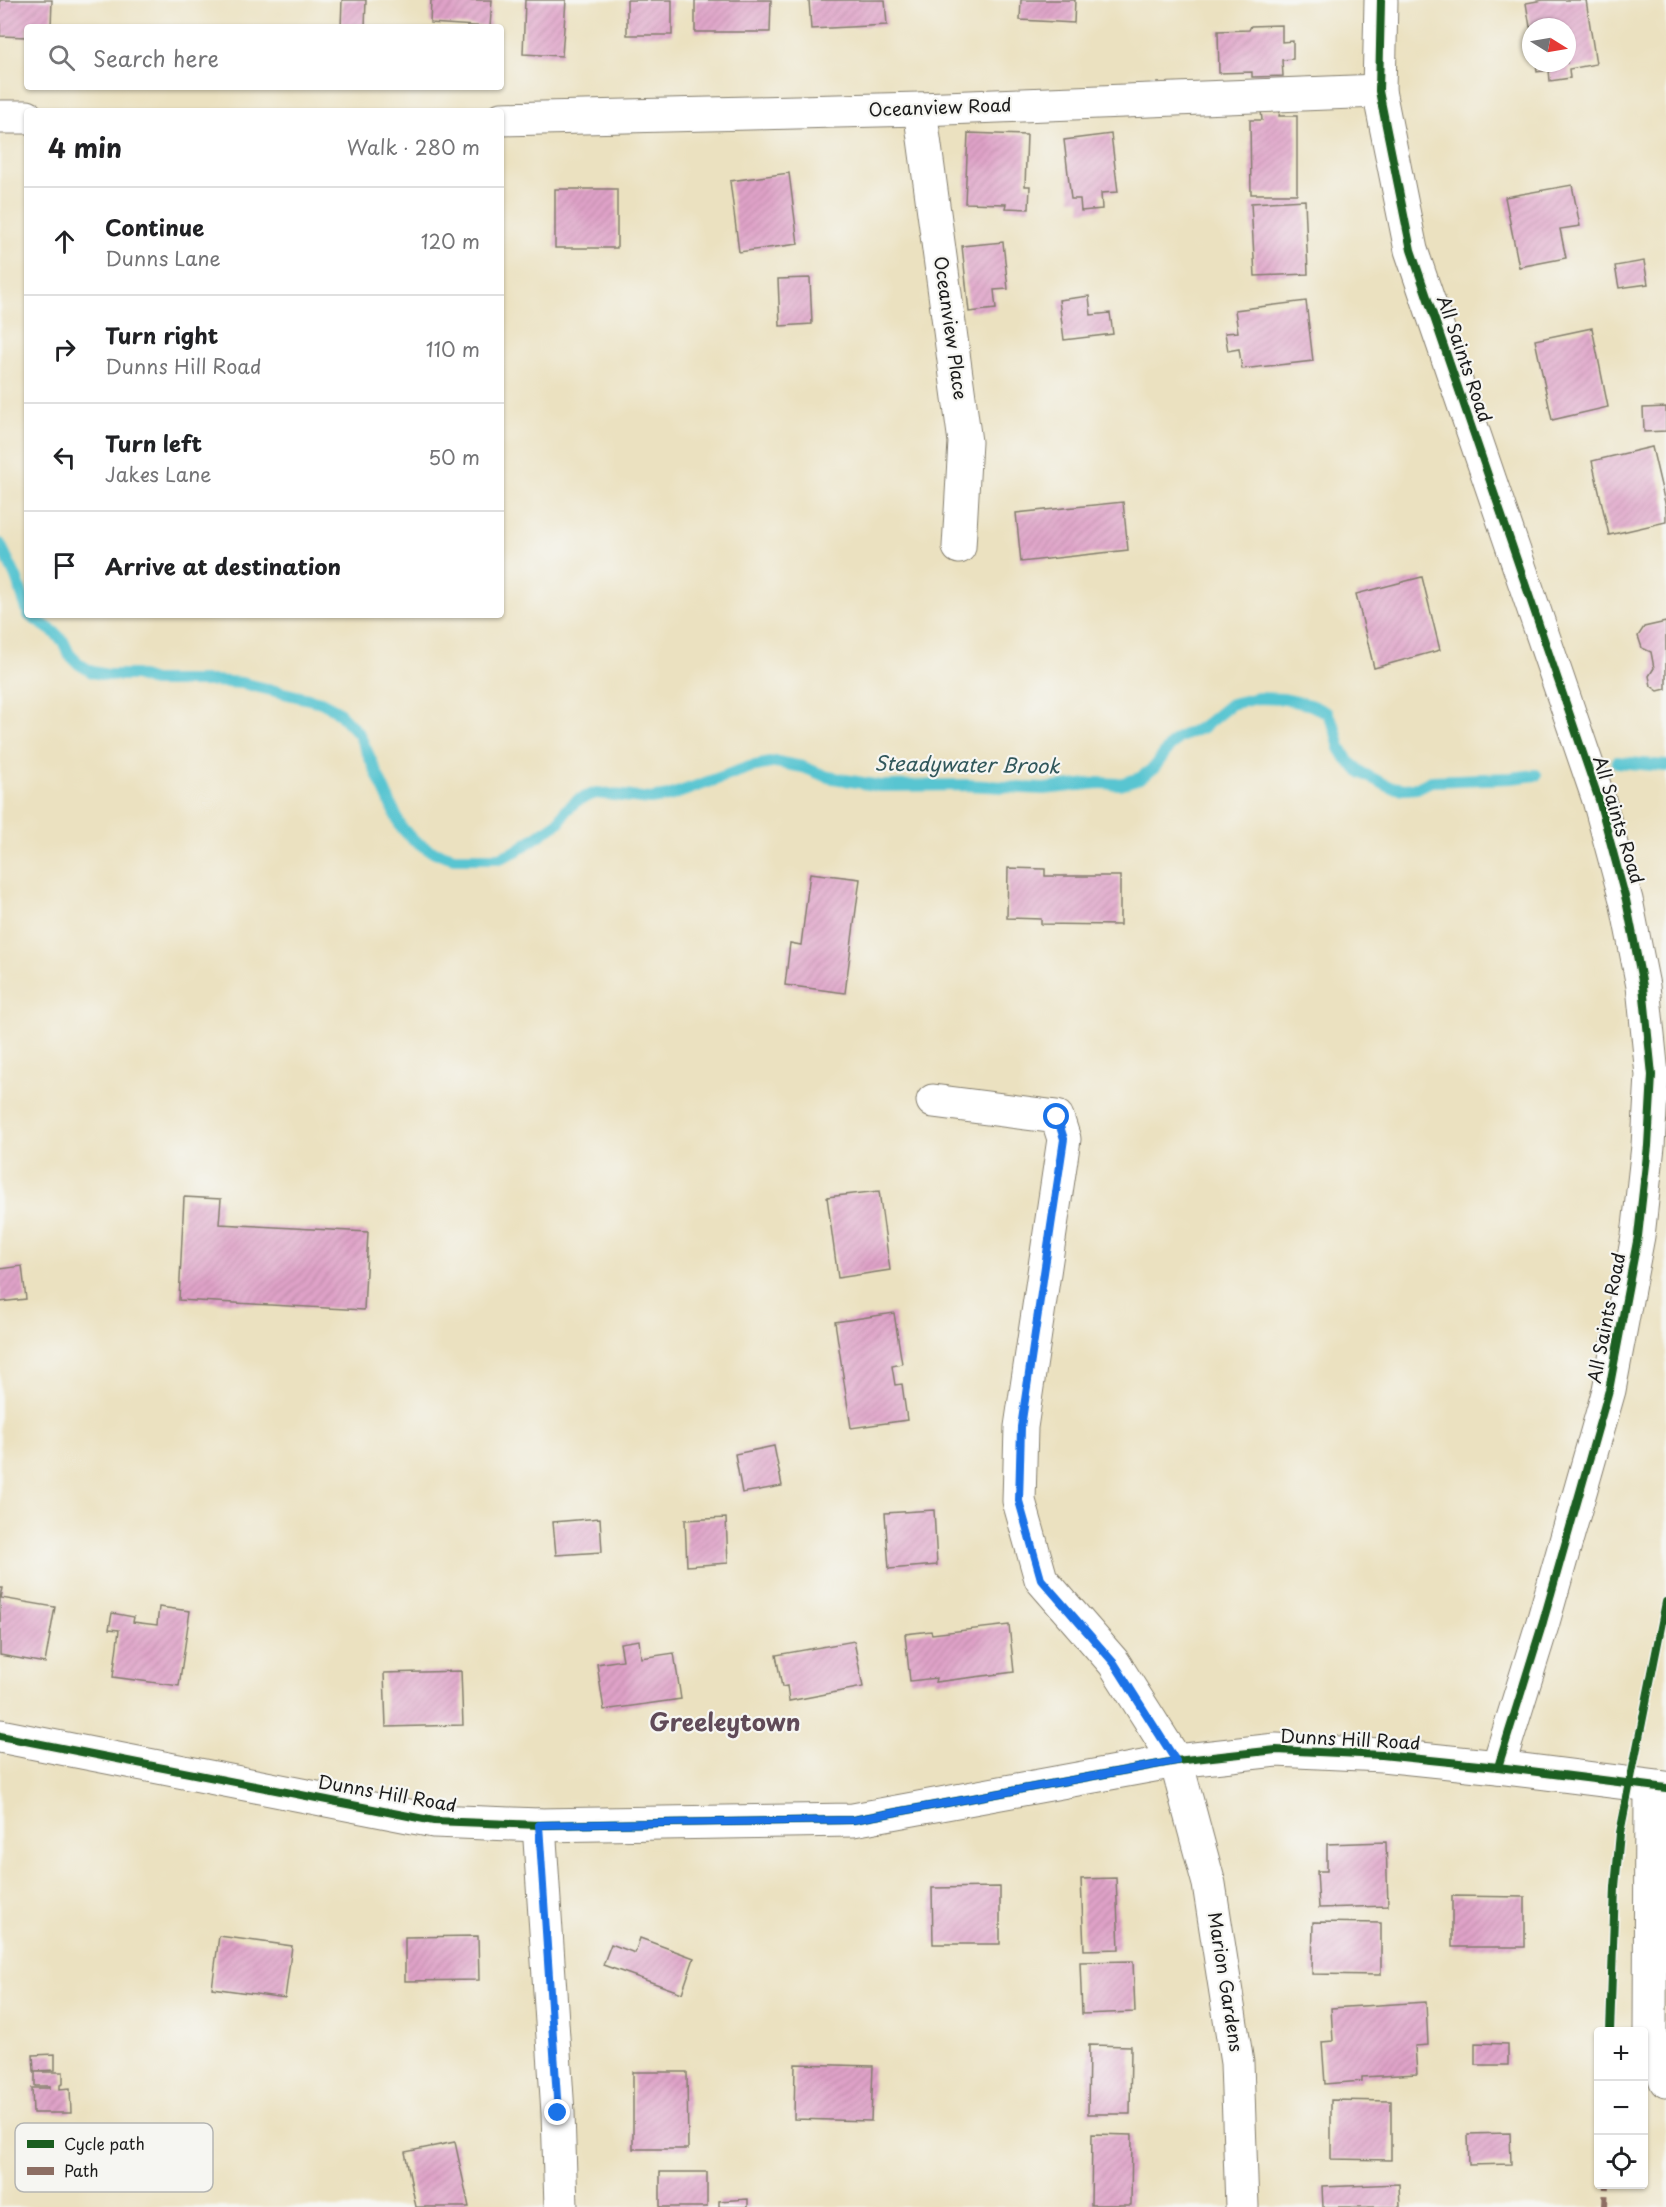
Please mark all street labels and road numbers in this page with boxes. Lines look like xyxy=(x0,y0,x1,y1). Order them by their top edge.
street label: Oceanview Road xyxy=(868,91,1012,122)
street label: Oceanview Place xyxy=(928,254,975,401)
street label: All Saints Road xyxy=(1431,291,1500,426)
street label: All Saints Road xyxy=(1587,752,1652,887)
street label: All Saints Road xyxy=(1580,1250,1631,1385)
street label: Dunns Hill Road xyxy=(1279,1721,1421,1756)
street label: Dunns Hill Road xyxy=(316,1767,459,1818)
street label: Marion Gardens xyxy=(1202,1910,1251,2054)

